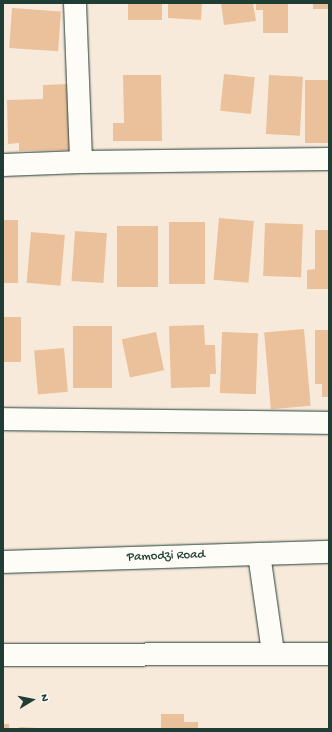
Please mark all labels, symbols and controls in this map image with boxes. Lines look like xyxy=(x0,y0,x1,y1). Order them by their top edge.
street label: Pamodzi Road xyxy=(127,548,205,566)
north arrow xyxy=(12,680,52,720)
text: N xyxy=(37,693,50,702)

